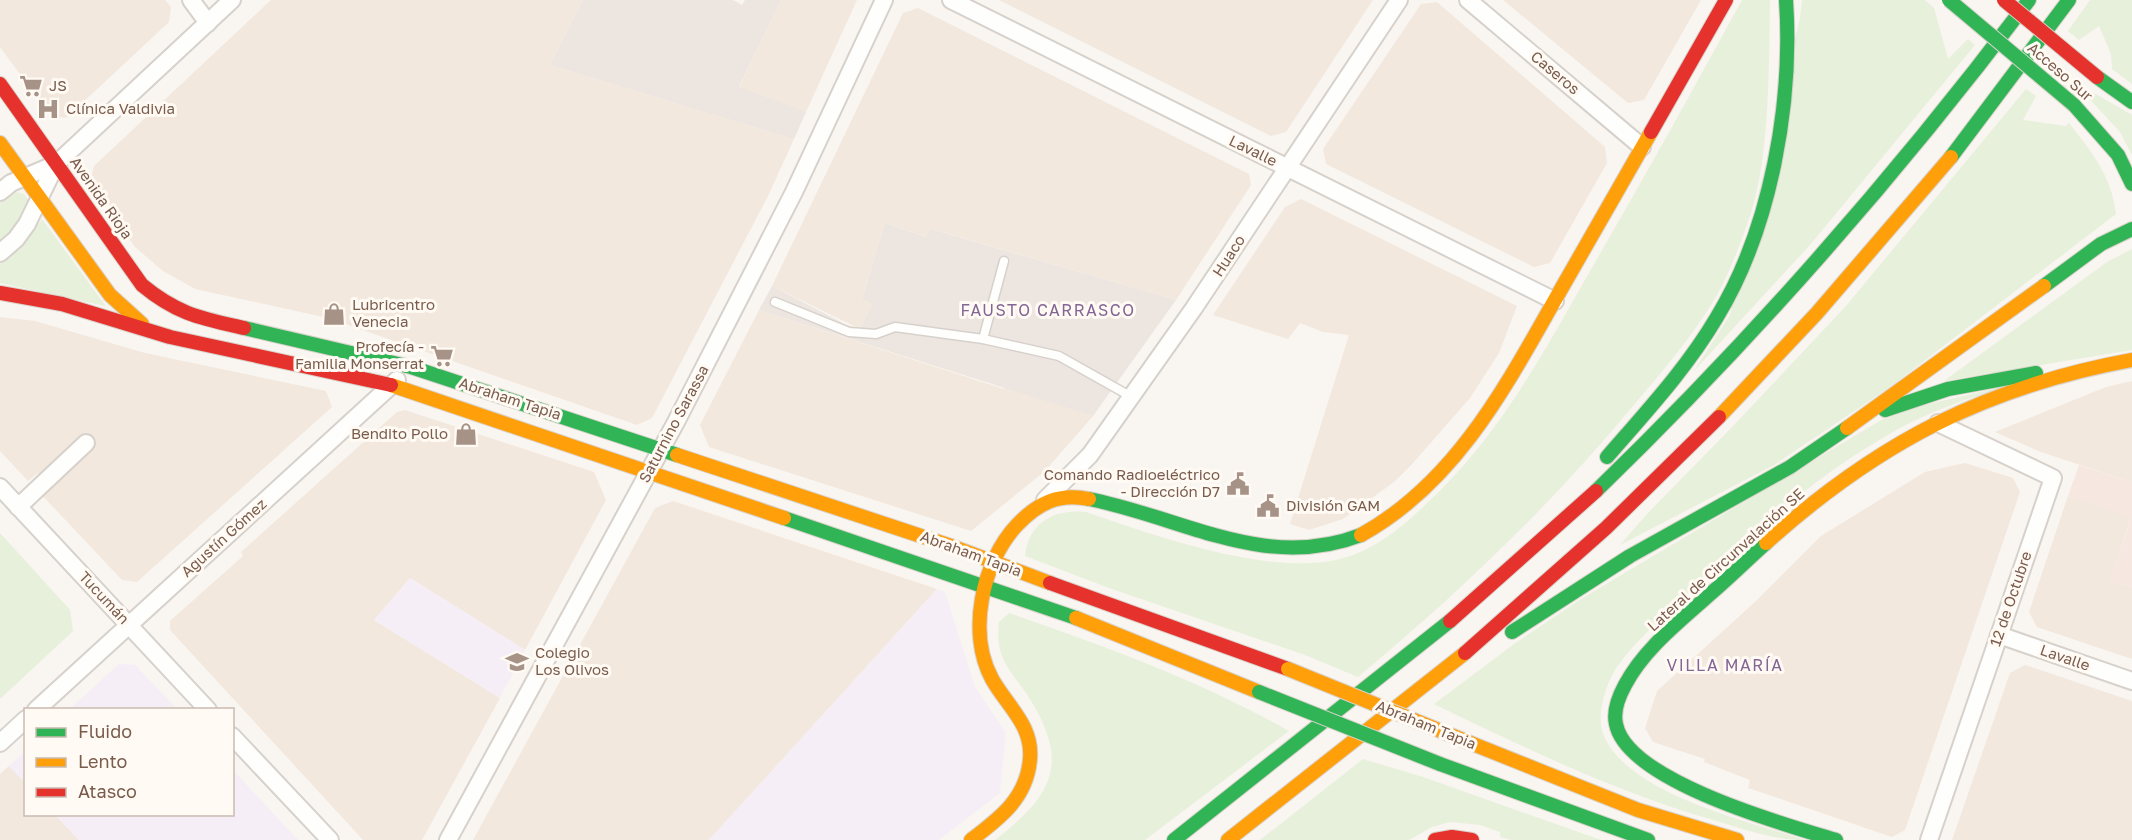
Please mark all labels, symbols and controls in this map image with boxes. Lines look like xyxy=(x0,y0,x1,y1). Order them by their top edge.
street label: Acceso Sur xyxy=(2024,38,2097,104)
street label: Caseros xyxy=(1528,47,1584,98)
supermarket icon: JS xyxy=(18,73,44,99)
place label: JS xyxy=(49,76,67,94)
hospital icon: Clínica Valdivia xyxy=(35,96,61,122)
place label: Clínica Valdivia xyxy=(66,99,175,117)
street label: Lavalle xyxy=(1226,131,1281,170)
street label: Avenida Rioja xyxy=(67,153,137,242)
street label: Huaco xyxy=(1208,231,1248,280)
place label: Lubricentro Venecia xyxy=(352,295,435,330)
district label: FAUSTO CARRASCO xyxy=(960,300,1136,320)
shop icon: Lubricentro Venecia xyxy=(321,301,347,327)
place label: Profecía - Familia Monserrat xyxy=(295,337,424,372)
supermarket icon: Profecía - Familia Monserrat xyxy=(429,343,455,369)
street label: Saturnino Sarassa xyxy=(634,362,712,485)
street label: Abraham Tapia xyxy=(457,373,564,423)
shop icon: Bendito Pollo xyxy=(453,421,479,447)
place label: Bendito Pollo xyxy=(351,424,448,442)
place label: Comando Radioeléctrico - Dirección D7 xyxy=(1044,465,1220,500)
public building icon: Comando Radioeléctrico - Dirección D7 xyxy=(1225,471,1251,497)
street label: Lateral de Circunvalación SE xyxy=(1643,484,1807,634)
public building icon: División GAM xyxy=(1255,493,1281,519)
street label: Agustín Gómez xyxy=(177,494,270,580)
place label: División GAM xyxy=(1286,496,1380,514)
street label: Abraham Tapia xyxy=(918,526,1024,580)
street label: 12 de Octubre xyxy=(1985,548,2035,649)
street label: Tucumán xyxy=(76,567,134,627)
street label: Lavalle xyxy=(2038,640,2093,674)
place label: Colegio Los Olivos xyxy=(535,643,609,678)
school or university icon: Colegio Los Olivos xyxy=(504,649,530,675)
district label: VILLA MARÍA xyxy=(1667,655,1783,675)
street label: Abraham Tapia xyxy=(1374,696,1479,752)
legend xyxy=(24,708,234,816)
text: Fluido xyxy=(78,720,132,742)
text: Lento xyxy=(78,750,127,772)
text: Atasco xyxy=(78,780,137,802)

